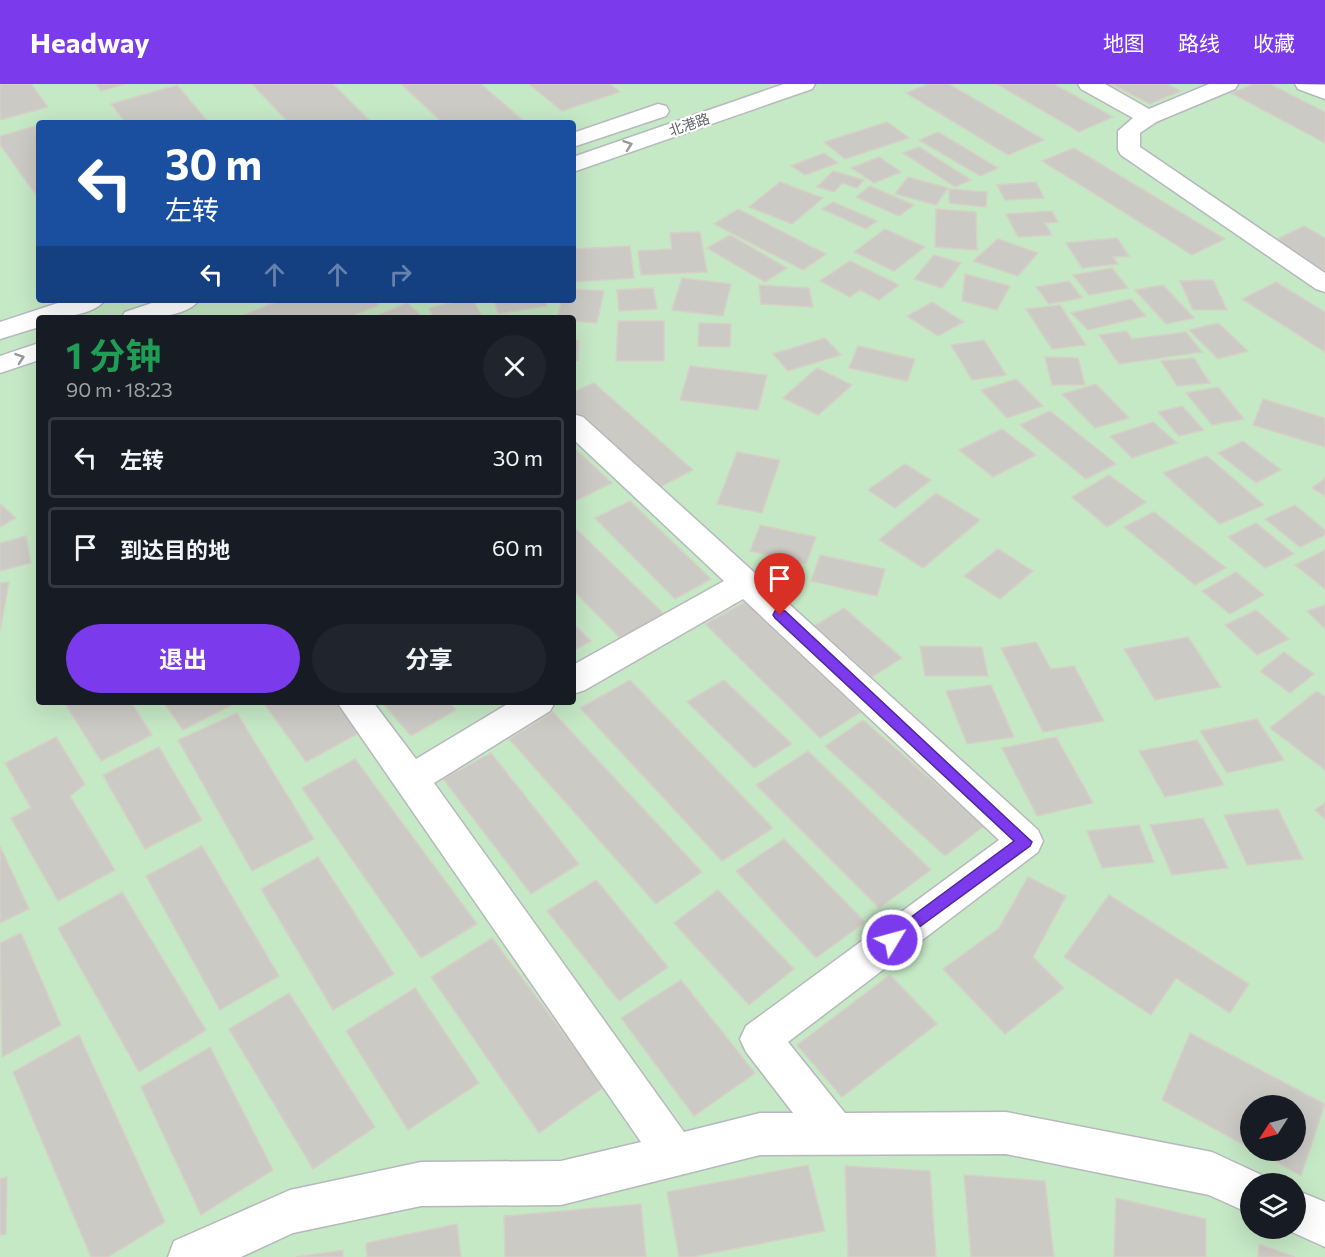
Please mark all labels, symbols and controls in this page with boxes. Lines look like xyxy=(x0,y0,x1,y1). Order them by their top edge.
text: Headway xyxy=(30,25,150,59)
text: 地图 xyxy=(1103,30,1145,55)
text: 路线 xyxy=(1178,30,1220,55)
text: 收藏 xyxy=(1253,30,1295,55)
street label: 北港路 xyxy=(666,109,712,139)
text: 30 m xyxy=(165,137,262,189)
one-way arrow xyxy=(622,140,633,153)
icon: left xyxy=(66,144,144,222)
text: 左转 xyxy=(165,193,219,226)
icon: left xyxy=(195,258,228,291)
icon: ahead xyxy=(258,258,291,291)
icon: ahead xyxy=(321,258,354,291)
icon: right xyxy=(384,258,417,291)
text: 1 分钟 xyxy=(66,332,161,376)
button: close xyxy=(483,335,546,398)
one-way arrow xyxy=(14,353,24,365)
text: 90 m · 18:23 xyxy=(66,377,173,401)
icon: left xyxy=(69,441,102,474)
text: 30 m xyxy=(493,444,543,471)
text: 左转 xyxy=(120,446,164,473)
icon: arrive xyxy=(69,531,102,564)
text: 60 m xyxy=(492,534,543,561)
text: 到达目的地 xyxy=(120,536,230,563)
pin xyxy=(754,553,805,615)
icon: arrive xyxy=(763,562,796,595)
button: 退出 xyxy=(66,624,300,693)
button: 分享 xyxy=(312,624,546,693)
position arrow xyxy=(860,908,924,972)
north arrow xyxy=(1240,1095,1306,1161)
map controls xyxy=(1240,1095,1306,1239)
button: layers xyxy=(1240,1173,1306,1239)

